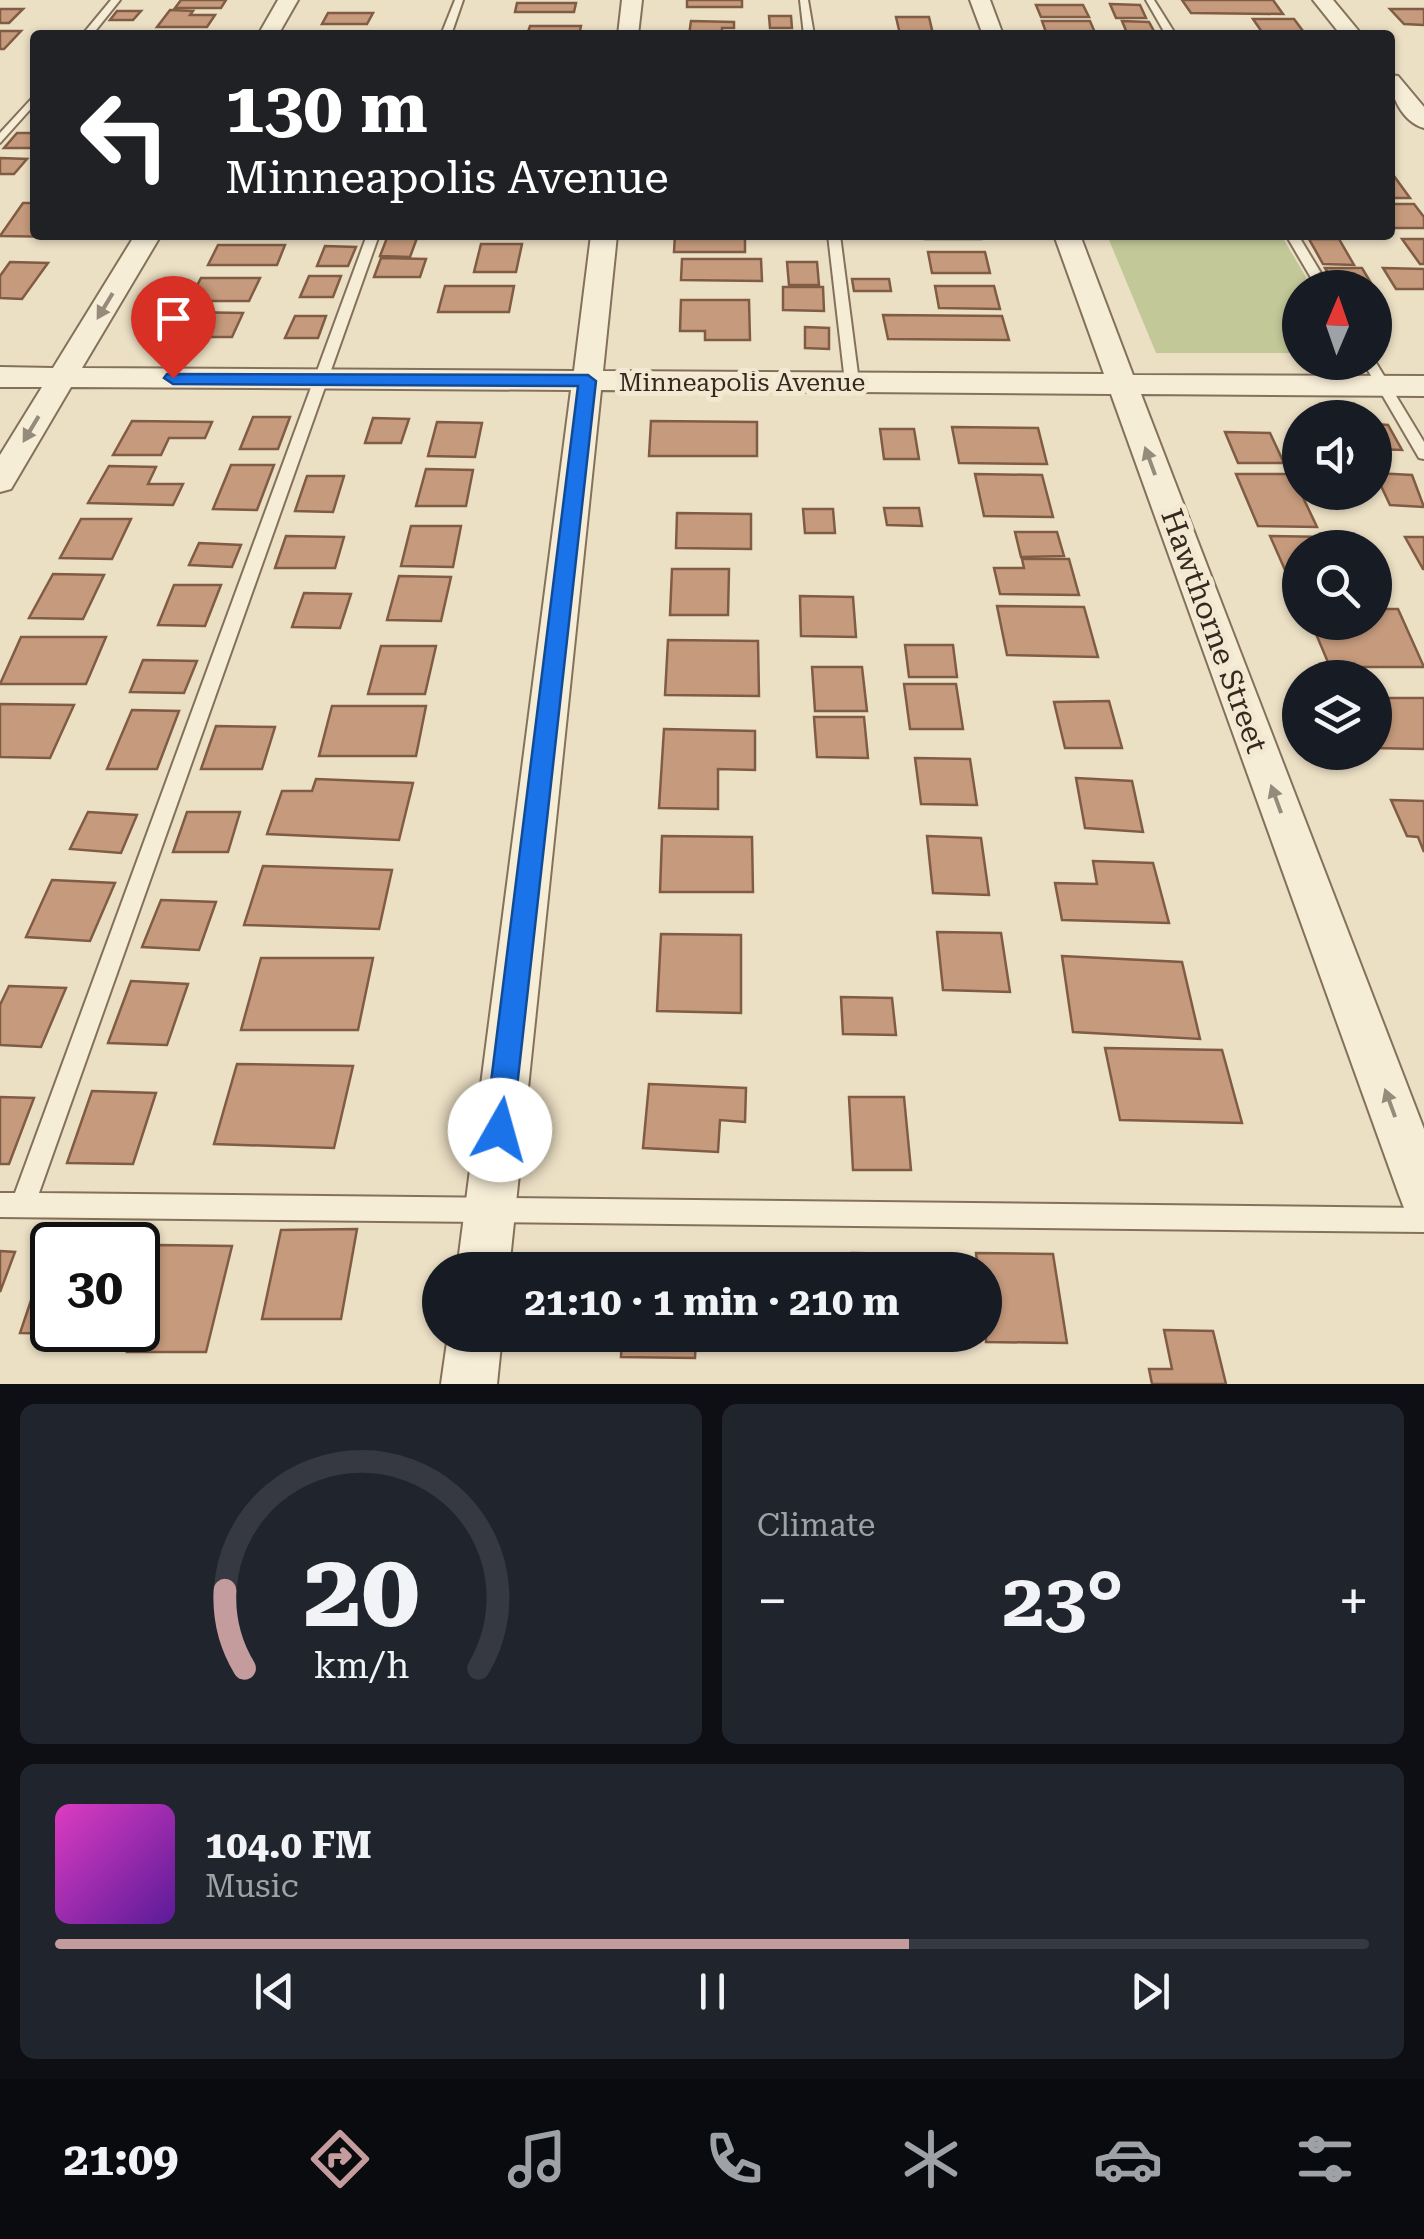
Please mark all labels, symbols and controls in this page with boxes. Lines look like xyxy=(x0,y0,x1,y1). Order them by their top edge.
text: 130 m xyxy=(225,67,428,149)
icon: left xyxy=(60,70,190,200)
text: Minneapolis Avenue xyxy=(225,151,669,204)
north arrow xyxy=(1282,270,1392,380)
map controls xyxy=(1282,270,1392,770)
pin xyxy=(131,276,216,379)
icon: arrive xyxy=(146,291,201,346)
one-way arrow xyxy=(97,292,114,320)
street label: Minneapolis Avenue xyxy=(619,368,865,397)
button: sound xyxy=(1282,400,1392,510)
one-way arrow xyxy=(23,415,40,443)
one-way arrow xyxy=(1142,446,1158,476)
street label: Hawthorne Street xyxy=(1154,504,1275,757)
button: search xyxy=(1282,530,1392,640)
button: layers xyxy=(1282,660,1392,770)
one-way arrow xyxy=(1268,783,1283,813)
position arrow xyxy=(448,1078,552,1182)
one-way arrow xyxy=(1382,1088,1397,1118)
speed limit sign: 30 xyxy=(30,1222,160,1352)
text: 21:10 · 1 min · 210 m xyxy=(525,1280,899,1324)
text: Climate xyxy=(757,1506,875,1544)
text: 20 xyxy=(303,1530,419,1651)
text: 23° xyxy=(1002,1556,1124,1644)
text: − xyxy=(757,1569,788,1633)
text: + xyxy=(1338,1569,1369,1633)
text: km/h xyxy=(313,1645,409,1687)
text: 104.0 FM xyxy=(205,1823,372,1867)
text: Music xyxy=(205,1867,299,1905)
icon: previous xyxy=(247,1964,302,2019)
icon: pause xyxy=(685,1964,740,2019)
icon: next xyxy=(1123,1964,1178,2019)
icon: directions xyxy=(305,2124,375,2194)
icon: music xyxy=(502,2124,572,2194)
icon: phone xyxy=(699,2124,769,2194)
icon: climate xyxy=(896,2124,966,2194)
icon: car xyxy=(1093,2124,1163,2194)
icon: filters xyxy=(1290,2124,1360,2194)
text: 21:09 xyxy=(64,2133,178,2186)

